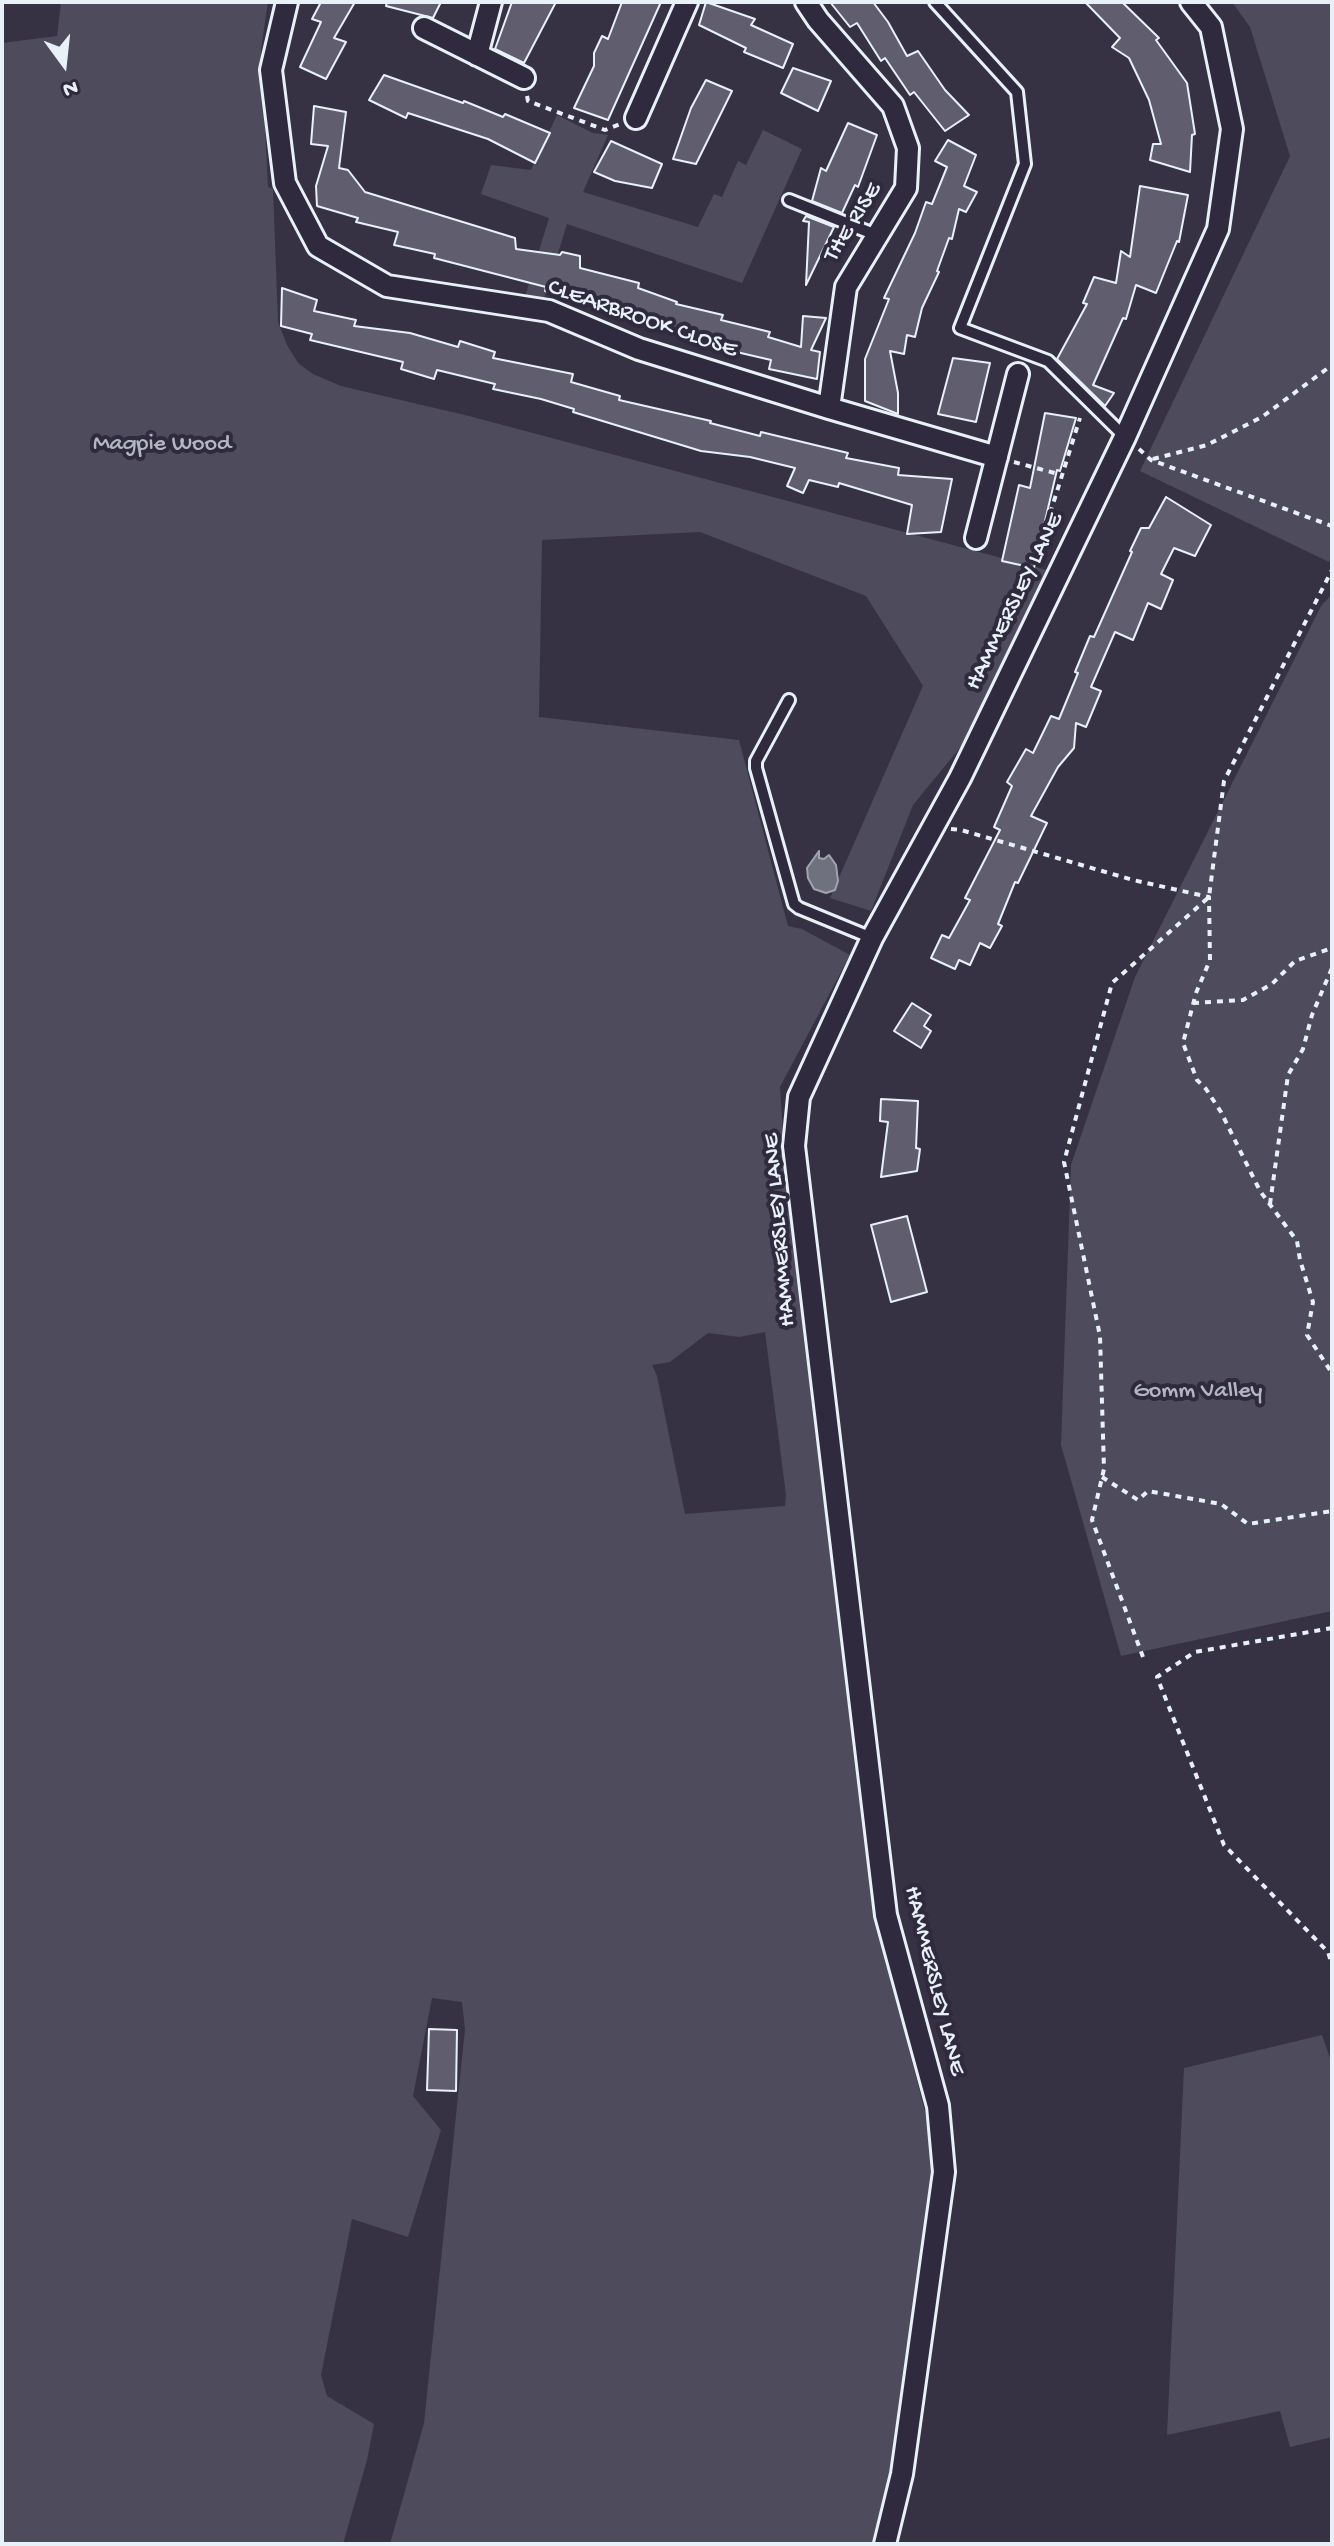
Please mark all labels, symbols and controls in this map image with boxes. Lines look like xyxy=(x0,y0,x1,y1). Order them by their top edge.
north arrow xyxy=(24,24,104,104)
text: N xyxy=(60,73,81,102)
street label: THE RISE xyxy=(818,178,890,268)
street label: CLEARBROOK CLOSE xyxy=(543,274,741,366)
park label: Magpie Wood xyxy=(93,431,231,459)
street label: HAMMERSLEY LANE xyxy=(961,509,1071,695)
street label: HAMMERSLEY LANE xyxy=(758,1132,804,1328)
park label: Gomm Valley xyxy=(1134,1378,1262,1406)
street label: HAMMERSLEY LANE xyxy=(896,1883,970,2079)

